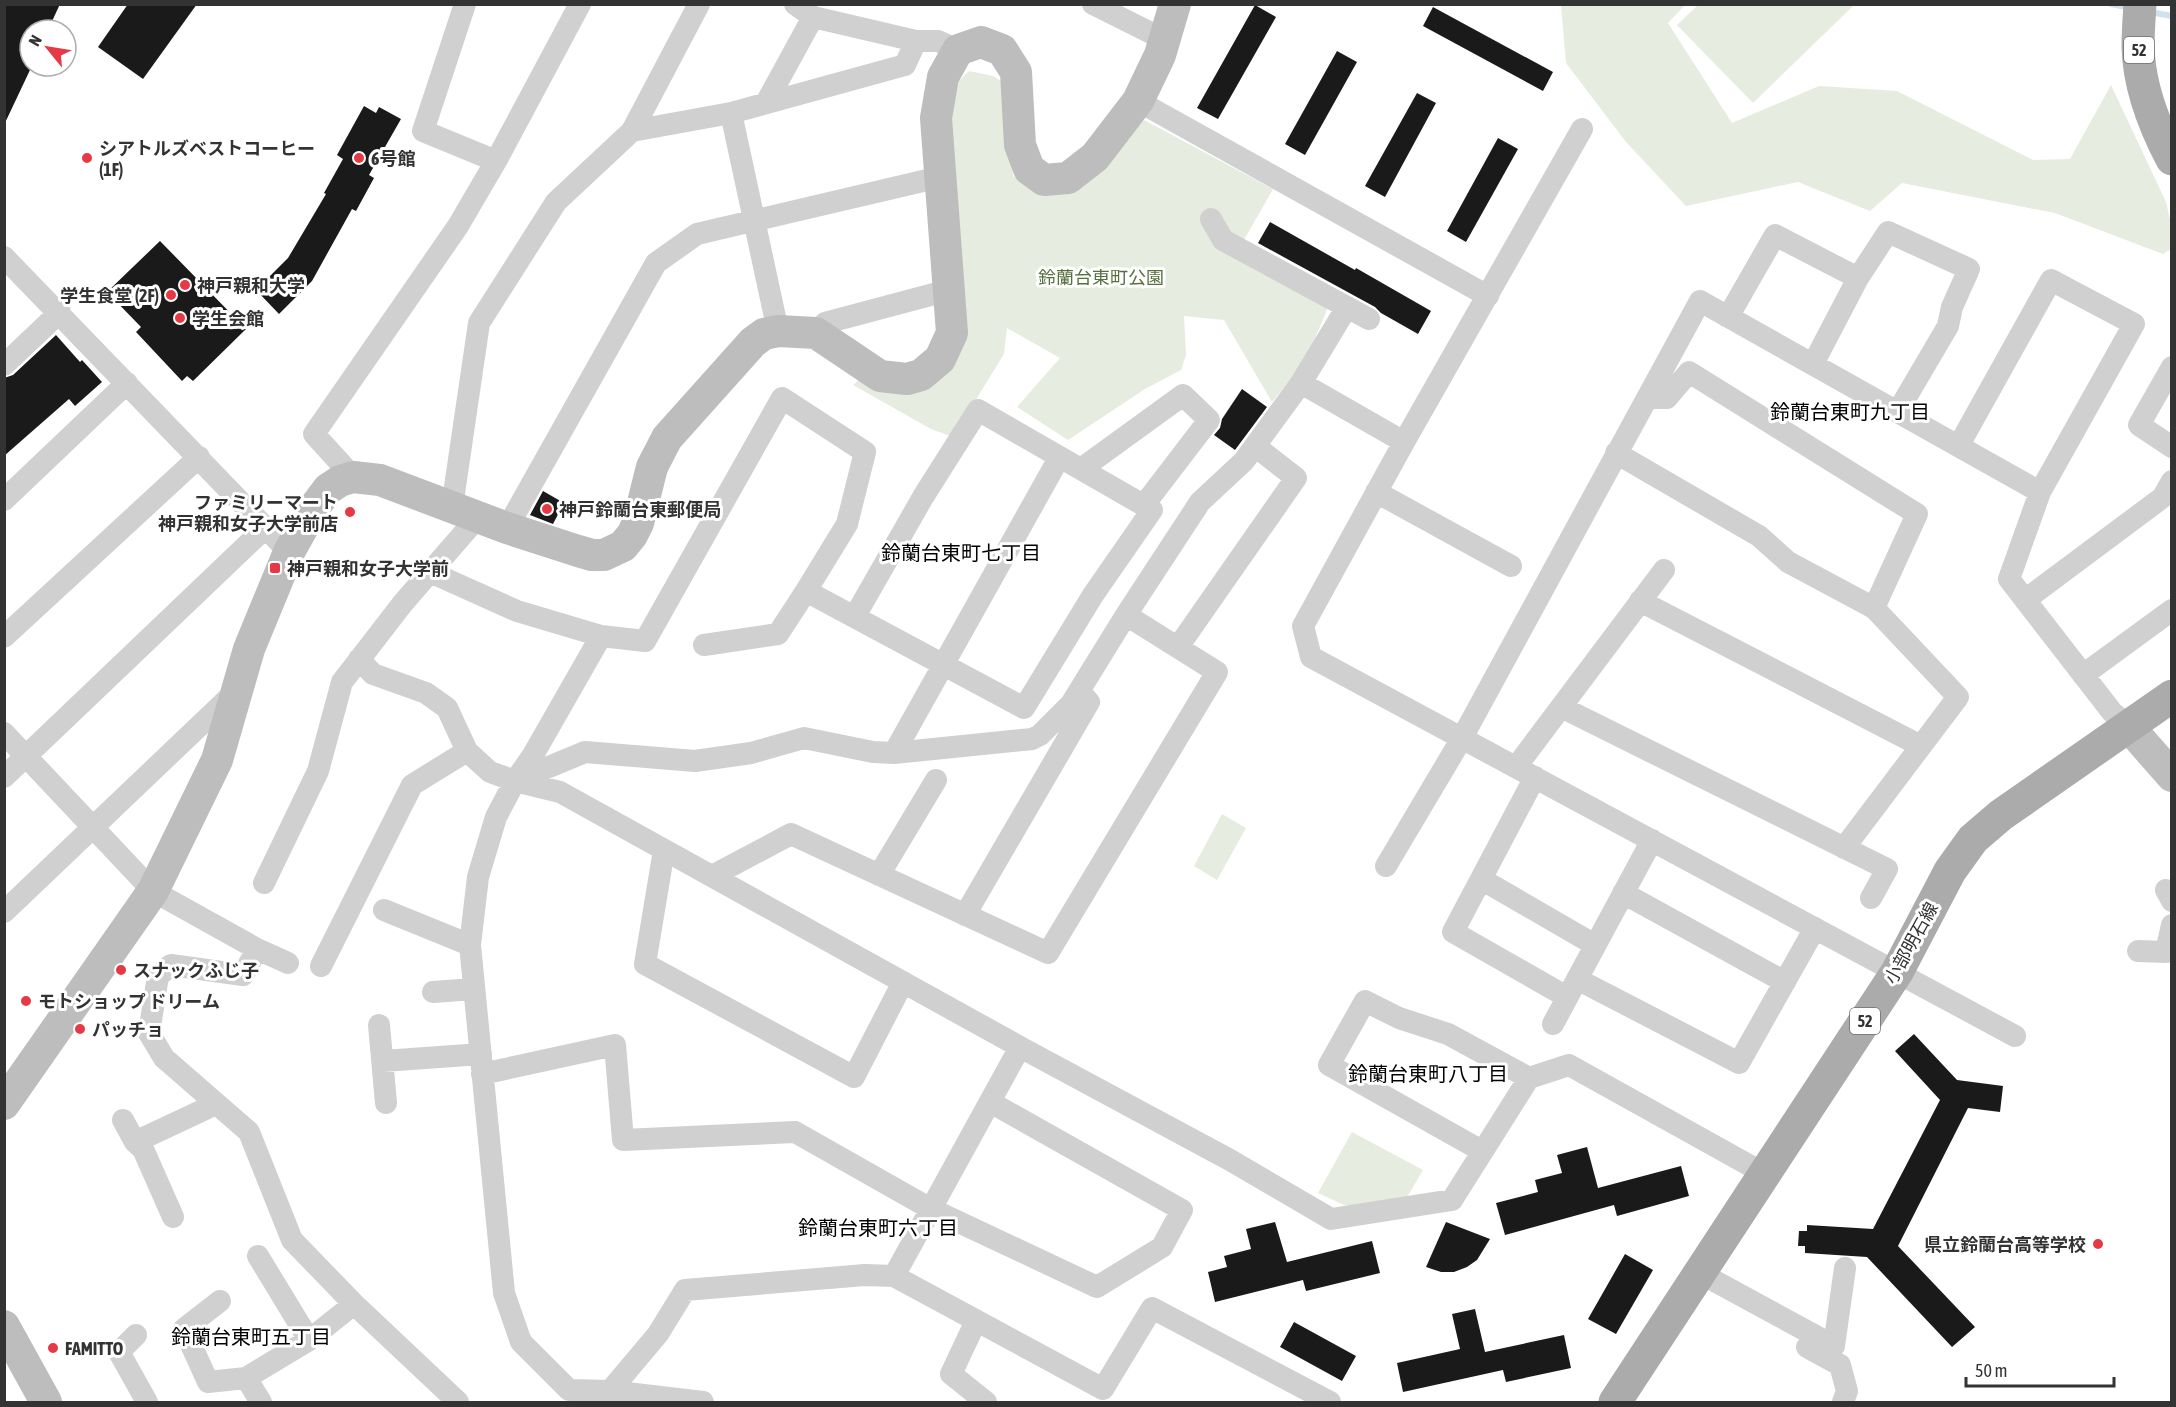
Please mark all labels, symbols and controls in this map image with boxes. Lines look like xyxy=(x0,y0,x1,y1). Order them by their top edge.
north arrow xyxy=(18,18,78,78)
text: N xyxy=(25,32,45,49)
road number: 52 xyxy=(2124,37,2154,63)
place label: シアトルズベストコーヒー (1F) xyxy=(99,138,315,180)
place label: 6号館 xyxy=(371,148,415,169)
marker: シアトルズベストコーヒー (1F) xyxy=(80,151,94,165)
marker: 6号館 xyxy=(352,151,366,165)
park label: 鈴蘭台東町公園 xyxy=(1038,267,1164,288)
place label: 神戸親和大学 xyxy=(197,275,305,296)
marker: 神戸親和大学 xyxy=(178,278,192,292)
place label: 学生食堂 (2F) xyxy=(60,285,159,306)
marker: 学生食堂 (2F) xyxy=(164,288,178,302)
place label: 学生会館 xyxy=(192,308,264,329)
marker: 学生会館 xyxy=(173,311,187,325)
district label: 鈴蘭台東町九丁目 xyxy=(1770,400,1930,423)
place label: ファミリーマート 神戸親和女子大学前店 xyxy=(158,492,338,534)
place label: 神戸鈴蘭台東郵便局 xyxy=(559,499,721,520)
marker: 神戸鈴蘭台東郵便局 xyxy=(540,502,554,516)
marker: ファミリーマート 神戸親和女子大学前店 xyxy=(343,505,357,519)
district label: 鈴蘭台東町七丁目 xyxy=(881,541,1041,564)
place label: 神戸親和女子大学前 xyxy=(287,558,449,579)
marker: 神戸親和女子大学前 xyxy=(268,561,282,575)
street label: 小部明石線 xyxy=(1880,899,1942,987)
place label: スナックふじ子 xyxy=(133,960,259,981)
marker: スナックふじ子 xyxy=(114,963,128,977)
place label: モトショップ ドリーム xyxy=(38,991,220,1012)
marker: モトショップ ドリーム xyxy=(19,994,33,1008)
road number: 52 xyxy=(1850,1008,1880,1034)
place label: パッチョ xyxy=(92,1019,164,1040)
marker: パッチョ xyxy=(73,1022,87,1036)
district label: 鈴蘭台東町八丁目 xyxy=(1348,1062,1508,1085)
district label: 鈴蘭台東町六丁目 xyxy=(798,1216,958,1239)
place label: 県立鈴蘭台高等学校 xyxy=(1924,1234,2086,1255)
marker: 県立鈴蘭台高等学校 xyxy=(2091,1237,2105,1251)
district label: 鈴蘭台東町五丁目 xyxy=(171,1325,331,1348)
place label: FAMITTO xyxy=(65,1338,123,1359)
marker: FAMITTO xyxy=(46,1341,60,1355)
scale bar xyxy=(1966,1350,2114,1388)
text: 50 m xyxy=(1975,1360,2007,1381)

